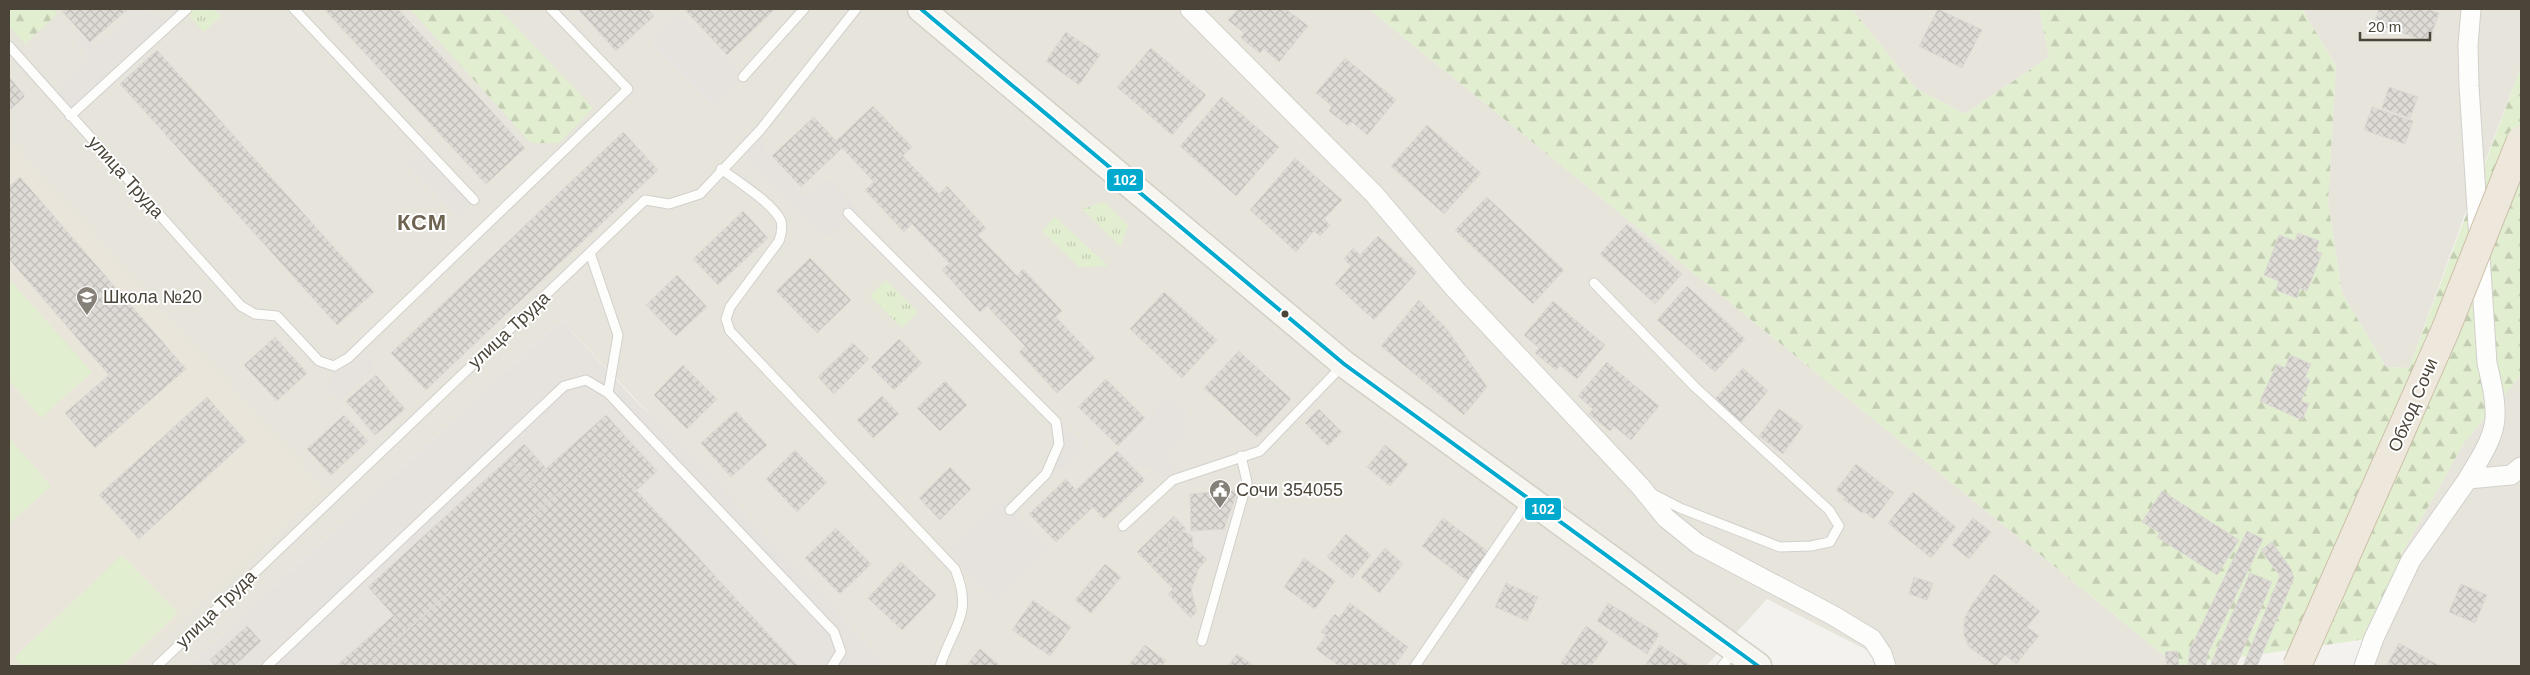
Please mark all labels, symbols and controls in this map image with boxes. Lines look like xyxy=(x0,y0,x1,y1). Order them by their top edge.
scale bar xyxy=(2360,10,2430,42)
text: 20 m xyxy=(2368,18,2401,35)
street label: улица Труда xyxy=(84,132,169,223)
line badge: 102 xyxy=(1106,168,1144,192)
text: 102 xyxy=(1113,172,1137,188)
district label: КСМ xyxy=(397,210,447,235)
school or university icon: Школа №20 xyxy=(75,285,99,316)
place label: Школа №20 xyxy=(103,287,202,307)
street label: улица Труда xyxy=(464,287,554,373)
unlabelled marker xyxy=(1280,309,1290,319)
street label: Обход Сочи xyxy=(2384,355,2442,455)
public building icon: Сочи 354055 xyxy=(1208,478,1232,509)
place label: Сочи 354055 xyxy=(1236,480,1343,500)
line badge: 102 xyxy=(1524,497,1562,521)
text: 102 xyxy=(1531,501,1555,517)
street label: улица Труда xyxy=(172,565,261,652)

